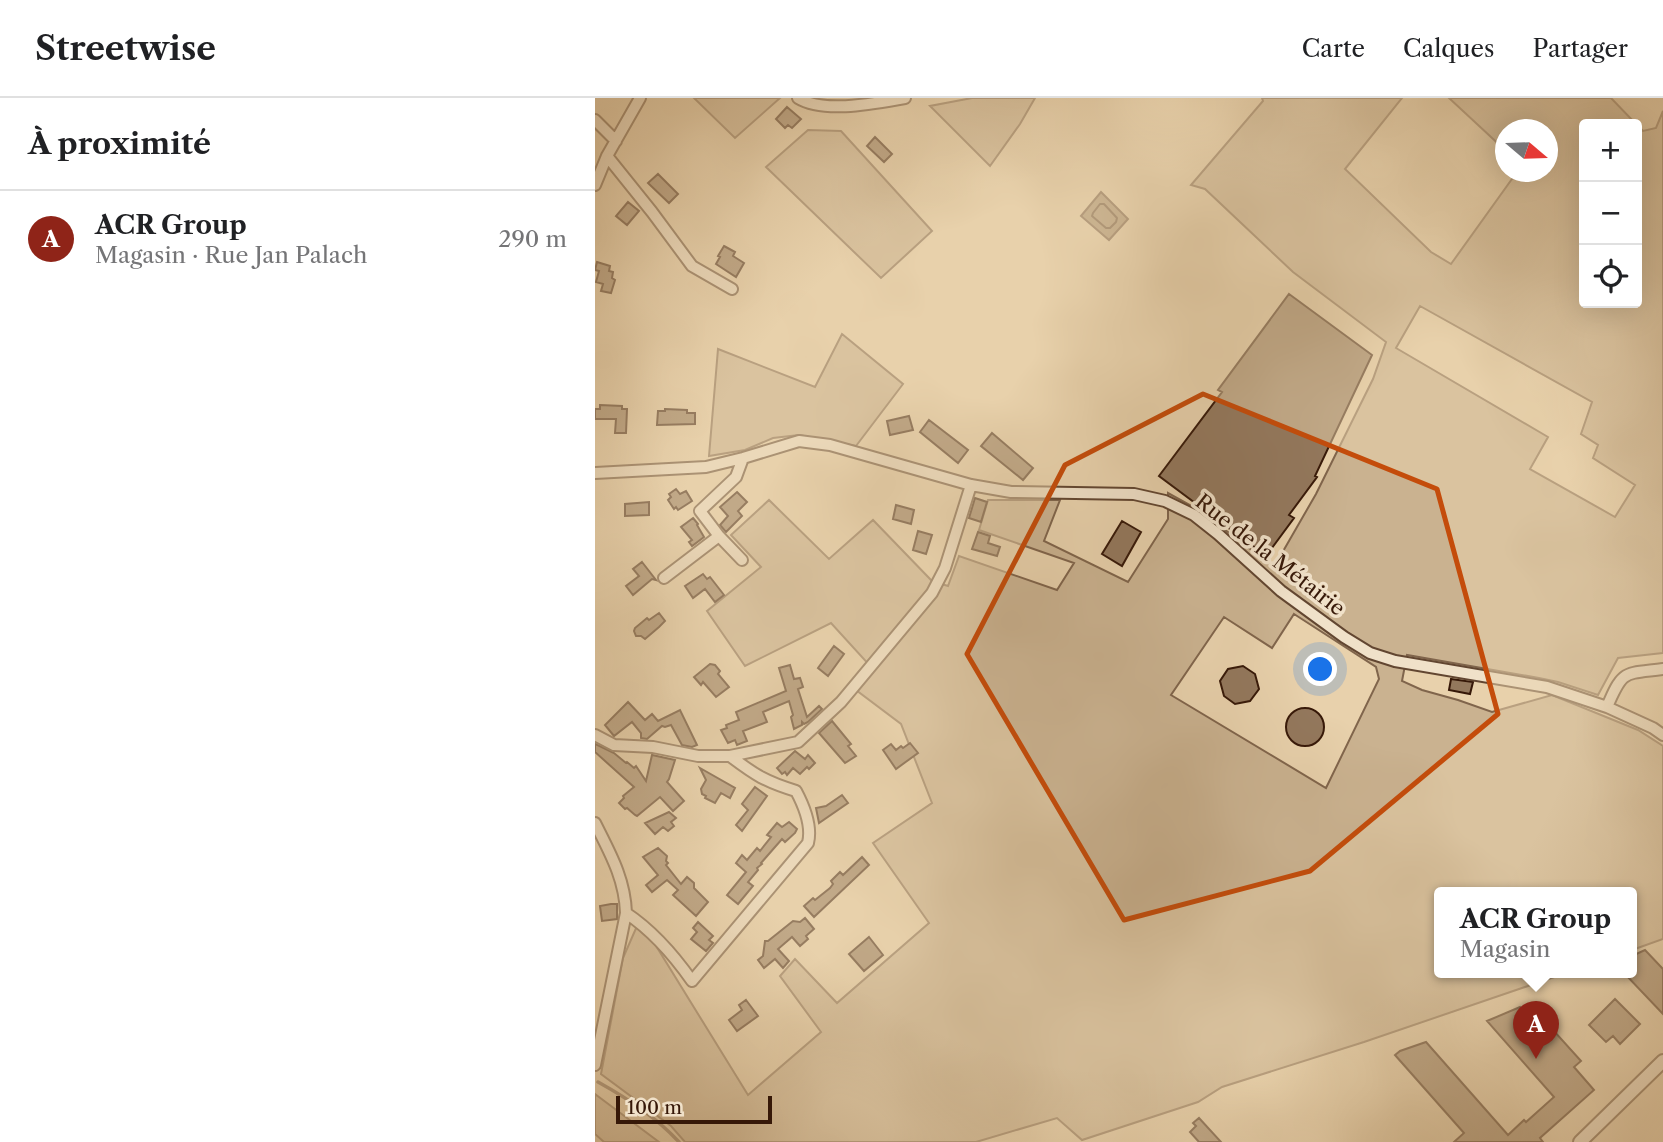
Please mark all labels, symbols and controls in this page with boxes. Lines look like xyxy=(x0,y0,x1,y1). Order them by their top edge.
text: Streetwise xyxy=(35,28,216,69)
text: Carte xyxy=(1302,34,1365,63)
text: Calques xyxy=(1403,34,1494,63)
text: Partager xyxy=(1532,34,1628,63)
north arrow xyxy=(1495,119,1558,182)
map controls xyxy=(1579,119,1642,308)
button: + xyxy=(1579,119,1642,182)
text: À proximité xyxy=(28,125,211,162)
button: − xyxy=(1579,182,1642,245)
text: ACR Group xyxy=(95,209,247,241)
text: A xyxy=(42,225,60,253)
text: 290 m xyxy=(498,225,567,253)
text: Magasin · Rue Jan Palach xyxy=(95,241,367,269)
button: locate xyxy=(1579,245,1642,308)
street label: Rue de la Métairie xyxy=(1191,488,1350,621)
your location xyxy=(1303,652,1337,686)
popup xyxy=(1434,887,1637,978)
text: ACR Group xyxy=(1460,903,1611,935)
text: Magasin xyxy=(1460,935,1550,963)
pin: A xyxy=(1513,1001,1559,1059)
scale bar xyxy=(616,1093,772,1125)
text: 100 m xyxy=(627,1096,682,1119)

